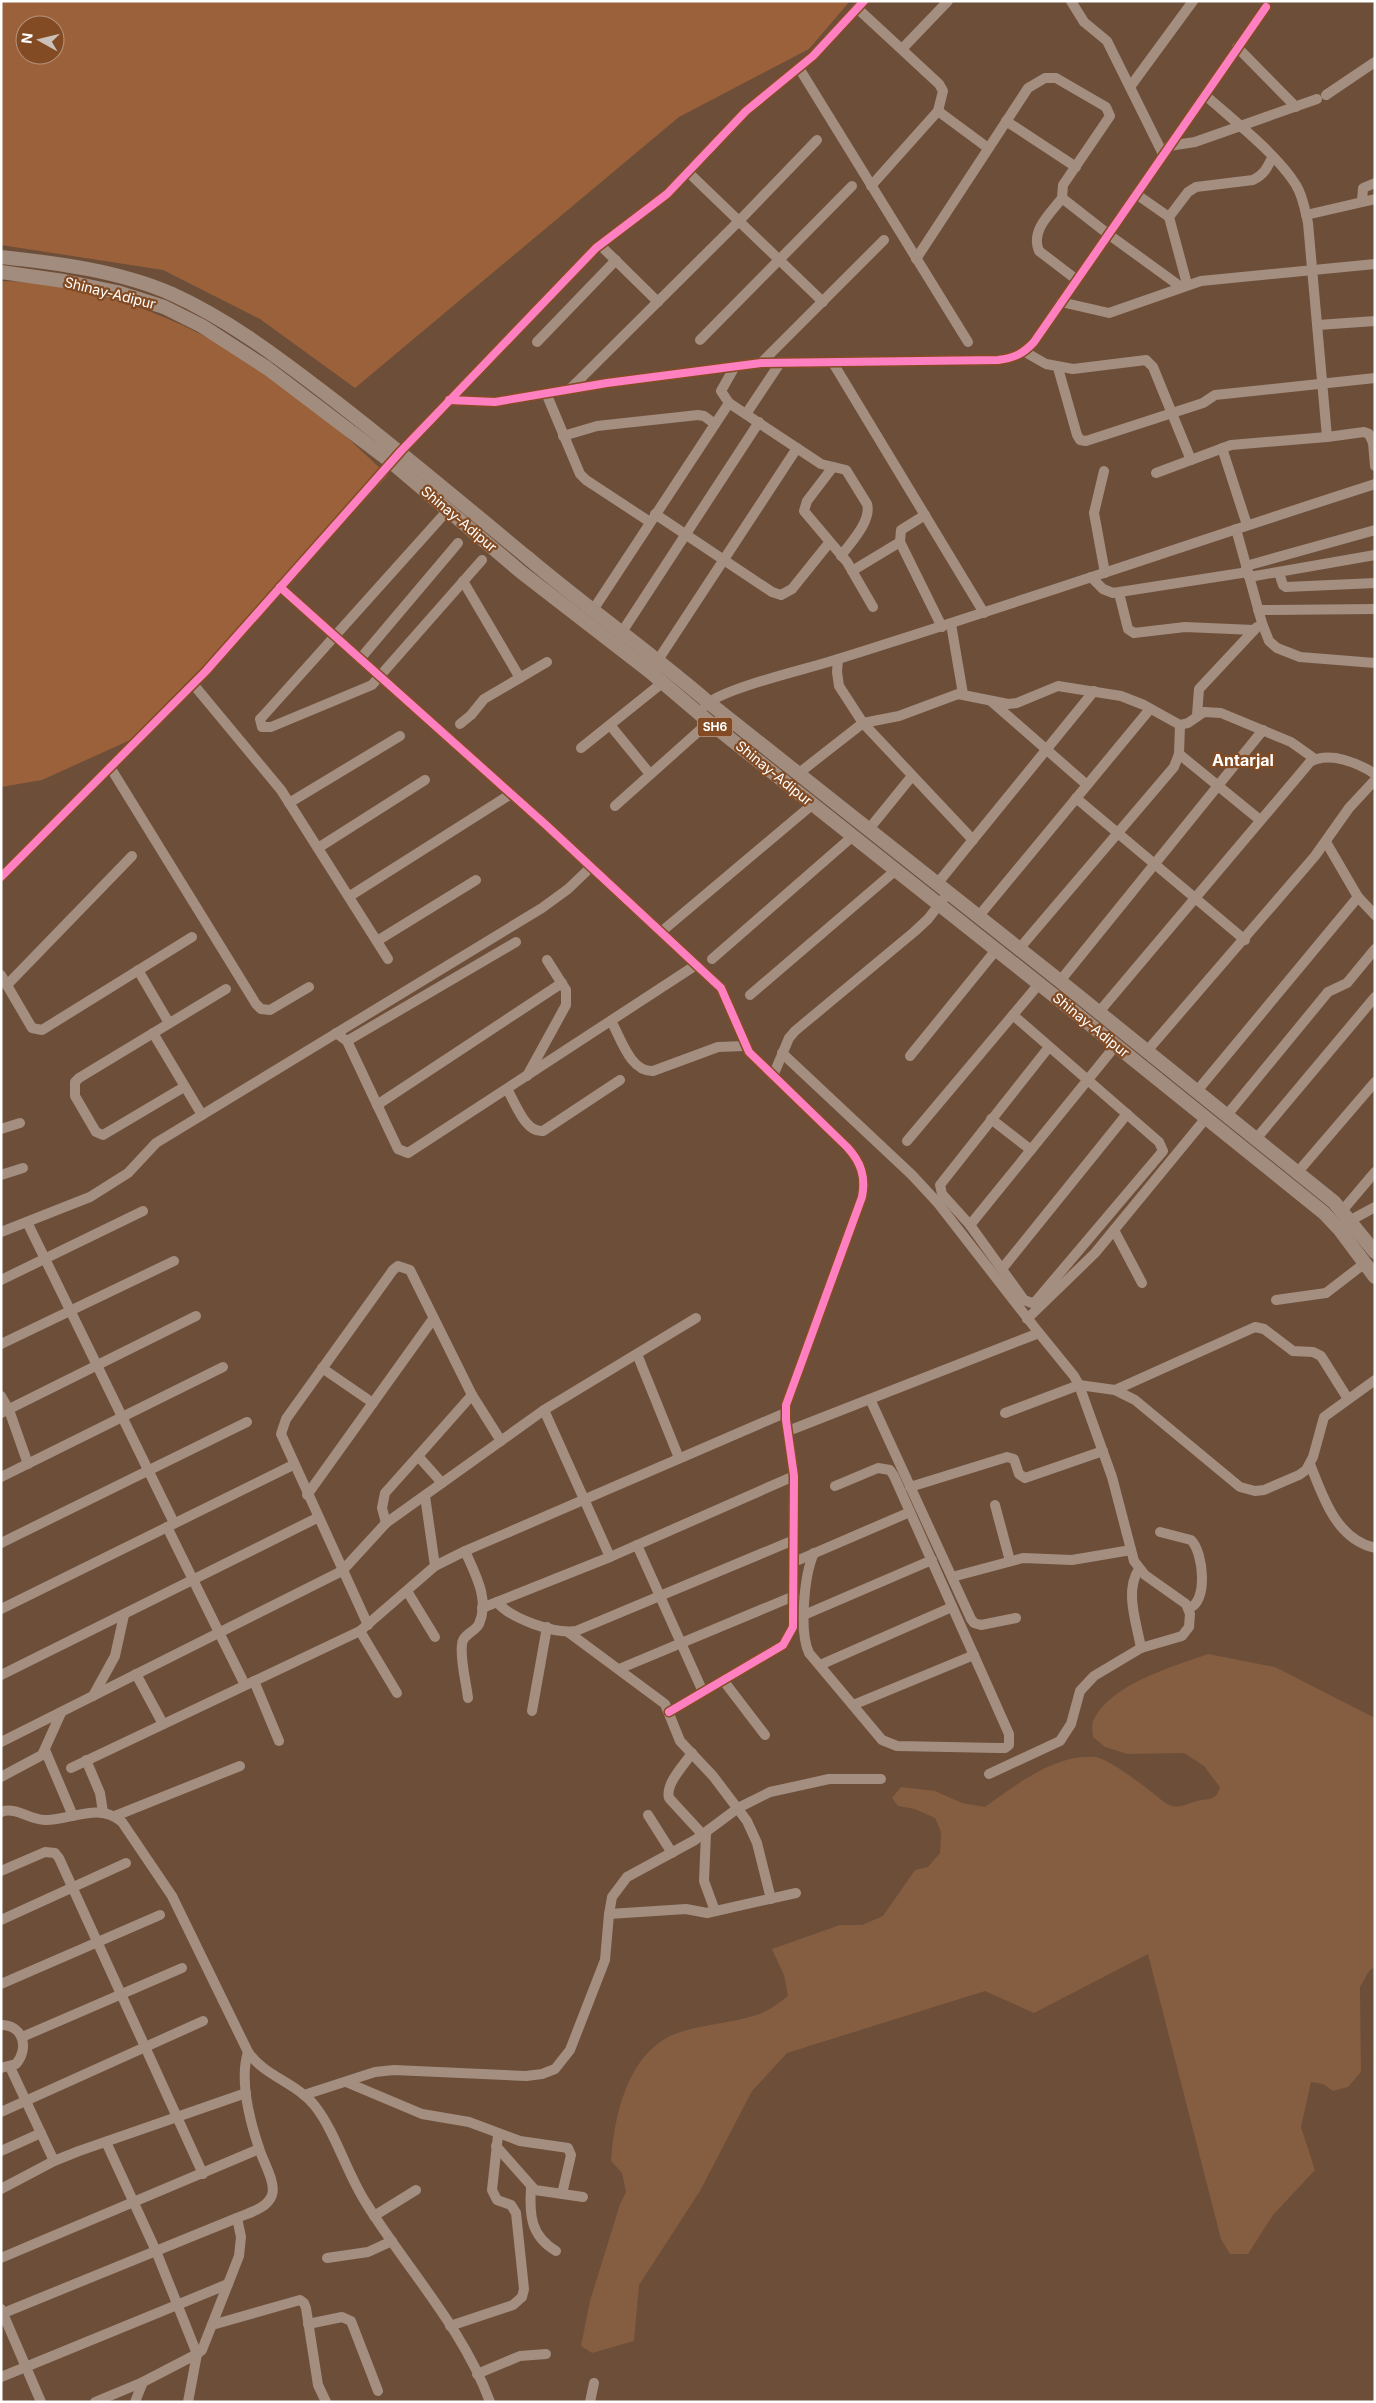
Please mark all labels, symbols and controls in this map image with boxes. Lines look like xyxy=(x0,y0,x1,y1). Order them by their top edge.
north arrow xyxy=(15,15,65,65)
text: N xyxy=(17,32,36,45)
street label: Shinay-Adipur xyxy=(63,273,158,312)
street label: Shinay-Adipur xyxy=(418,482,501,555)
road number: SH6 xyxy=(698,718,732,736)
street label: Shinay-Adipur xyxy=(733,737,816,809)
district label: Antarjal xyxy=(1212,750,1274,770)
street label: Shinay-Adipur xyxy=(1050,989,1133,1061)

